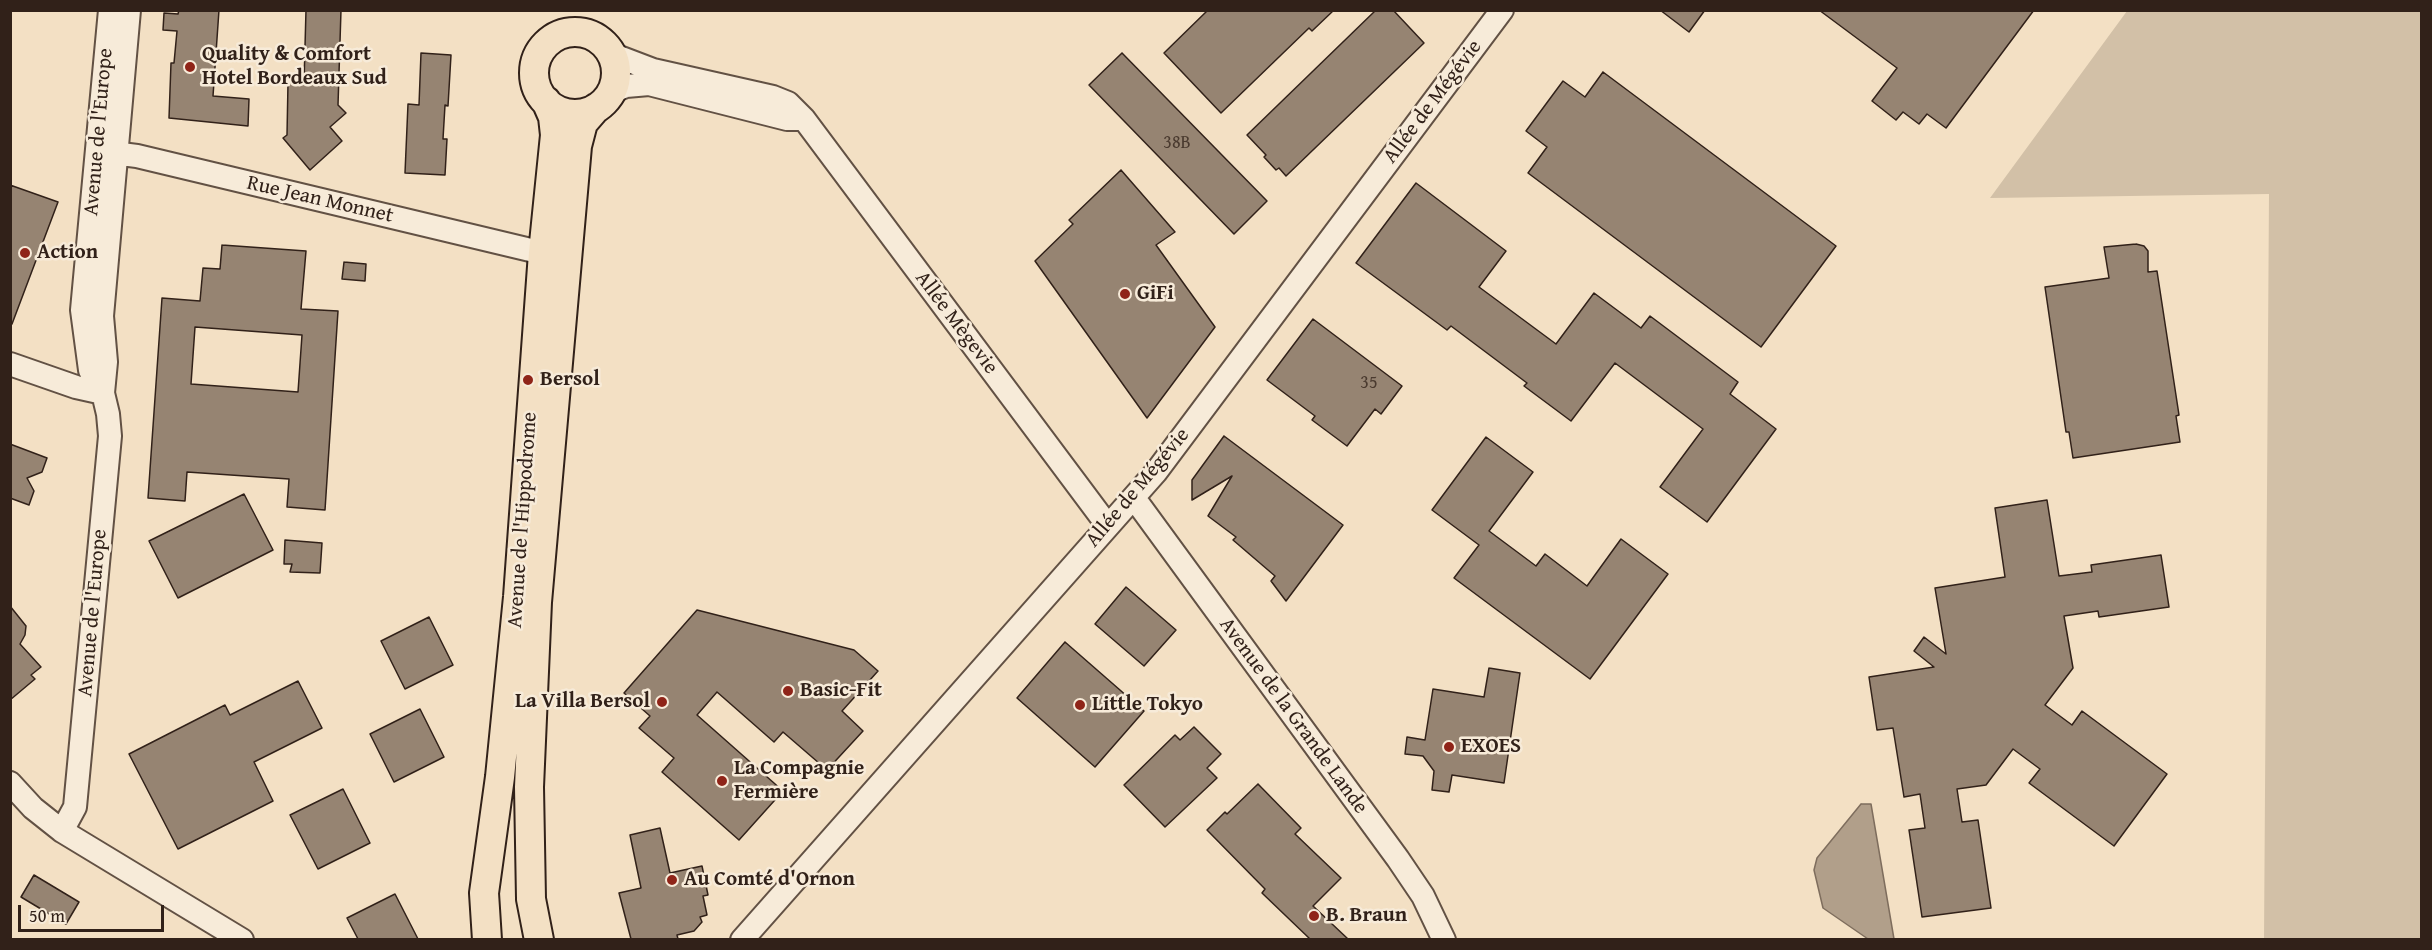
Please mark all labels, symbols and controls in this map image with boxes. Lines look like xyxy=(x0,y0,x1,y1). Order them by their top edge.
street label: Allée de Mégévie xyxy=(1378,35,1488,169)
place label: Quality & Comfort Hotel Bordeaux Sud xyxy=(202,42,387,92)
street label: Avenue de l'Europe xyxy=(79,47,119,217)
marker: Quality & Comfort Hotel Bordeaux Sud xyxy=(183,60,197,74)
house number: 38B xyxy=(1163,132,1191,154)
street label: Rue Jean Monnet xyxy=(244,171,396,229)
place label: Action xyxy=(37,240,98,266)
marker: Action xyxy=(18,246,32,260)
street label: Allée Mègevie xyxy=(909,267,1003,379)
place label: GiFi xyxy=(1137,281,1174,307)
marker: GiFi xyxy=(1118,287,1132,301)
place label: Bersol xyxy=(540,367,600,393)
house number: 35 xyxy=(1360,372,1378,394)
marker: Bersol xyxy=(521,373,535,387)
street label: Avenue de l'Hippodrome xyxy=(503,411,543,629)
street label: Allée de Mégévie xyxy=(1081,423,1195,553)
street label: Avenue de l'Europe xyxy=(73,528,113,698)
street label: Avenue de la Grande Lande xyxy=(1213,613,1373,819)
place label: Basic-Fit xyxy=(800,678,882,704)
marker: Basic-Fit xyxy=(781,684,795,698)
place label: La Villa Bersol xyxy=(515,689,650,715)
place label: Little Tokyo xyxy=(1092,692,1203,718)
marker: La Villa Bersol xyxy=(655,695,669,709)
marker: Little Tokyo xyxy=(1073,698,1087,712)
place label: EXOES xyxy=(1461,734,1521,760)
marker: EXOES xyxy=(1442,740,1456,754)
place label: La Compagnie Fermière xyxy=(734,756,864,806)
marker: La Compagnie Fermière xyxy=(715,774,729,788)
place label: Au Comté d'Ornon xyxy=(684,867,855,893)
marker: Au Comté d'Ornon xyxy=(665,873,679,887)
scale bar xyxy=(21,893,166,931)
text: 50 m xyxy=(29,902,65,929)
place label: B. Braun xyxy=(1326,903,1407,929)
marker: B. Braun xyxy=(1307,909,1321,923)

